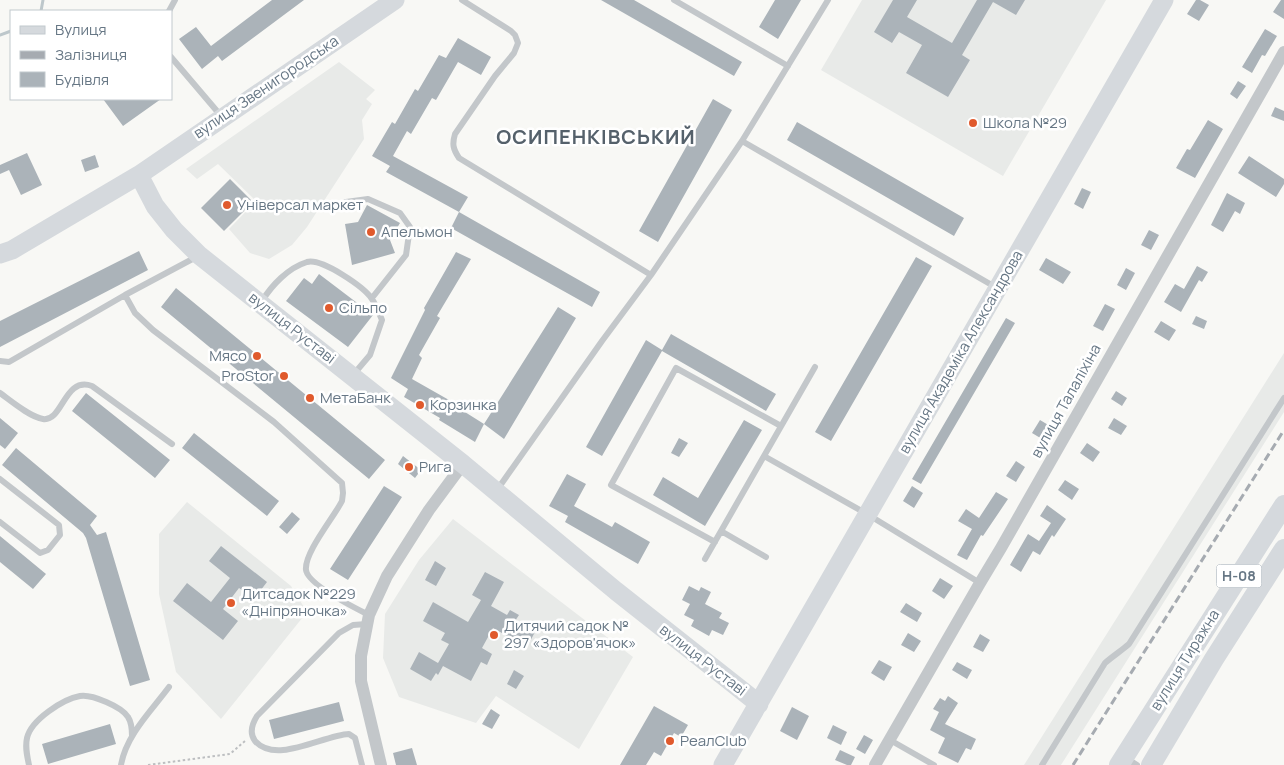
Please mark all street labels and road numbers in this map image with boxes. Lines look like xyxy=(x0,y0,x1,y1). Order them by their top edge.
street label: вулиця Звенигородська xyxy=(189,30,342,143)
street label: вулиця Академіка Александрова xyxy=(894,246,1028,457)
street label: вулиця Руставі xyxy=(244,287,340,368)
street label: вулиця Талаліхіна xyxy=(1026,340,1106,462)
road number: Н-08 xyxy=(1216,564,1262,588)
street label: вулиця Тиражна xyxy=(1145,605,1224,714)
street label: вулиця Руставі xyxy=(655,619,751,700)

